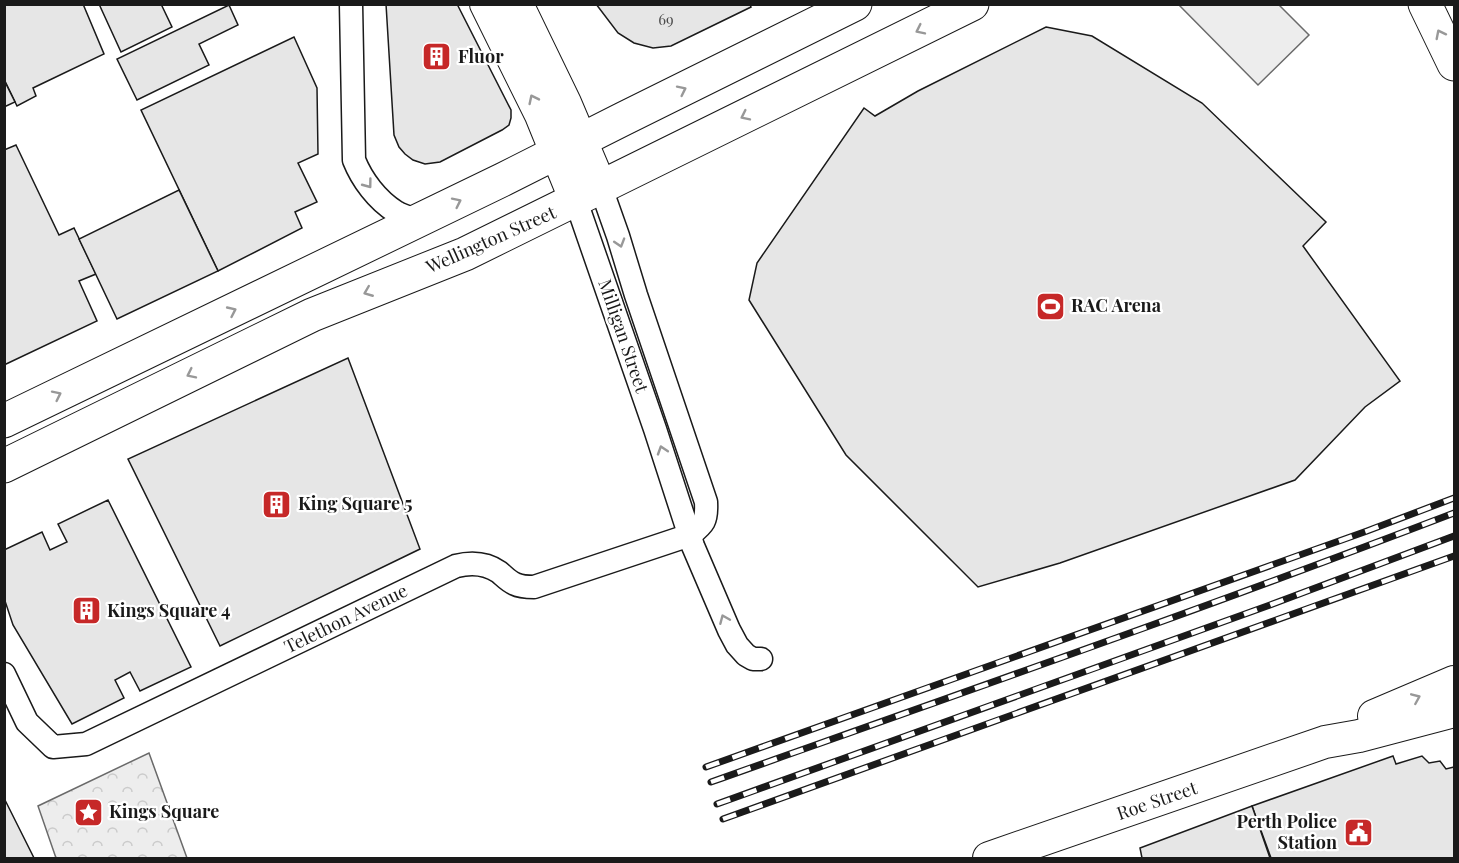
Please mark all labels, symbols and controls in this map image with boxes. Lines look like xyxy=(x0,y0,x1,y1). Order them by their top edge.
house number: 69 xyxy=(658,9,674,29)
one-way arrow xyxy=(915,23,926,35)
one-way arrow xyxy=(1435,30,1447,41)
building icon: Fluor xyxy=(421,41,453,73)
place label: Fluor xyxy=(458,44,504,68)
one-way arrow xyxy=(676,86,687,97)
one-way arrow xyxy=(528,94,540,105)
one-way arrow xyxy=(740,109,751,121)
one-way arrow xyxy=(361,177,372,188)
one-way arrow xyxy=(451,197,462,209)
street label: Wellington Street xyxy=(421,199,560,279)
one-way arrow xyxy=(613,237,625,248)
street label: Milligan Street xyxy=(593,276,655,396)
one-way arrow xyxy=(363,285,374,298)
sports icon: RAC Arena xyxy=(1034,290,1066,322)
place label: RAC Arena xyxy=(1071,293,1162,317)
one-way arrow xyxy=(226,306,237,318)
one-way arrow xyxy=(187,367,198,379)
one-way arrow xyxy=(51,391,62,403)
one-way arrow xyxy=(656,445,669,455)
building icon: King Square 5 xyxy=(261,488,293,520)
place label: King Square 5 xyxy=(298,491,413,515)
street label: Telethon Avenue xyxy=(280,578,411,658)
building icon: Kings Square 4 xyxy=(70,595,102,627)
place label: Kings Square 4 xyxy=(107,598,231,622)
one-way arrow xyxy=(719,615,731,626)
one-way arrow xyxy=(1409,693,1420,705)
street label: Roe Street xyxy=(1113,775,1201,825)
place icon: Kings Square xyxy=(72,796,104,828)
place label: Kings Square xyxy=(109,799,219,823)
place label: Perth Police Station xyxy=(1236,809,1337,854)
public building icon: Perth Police Station xyxy=(1342,816,1374,848)

